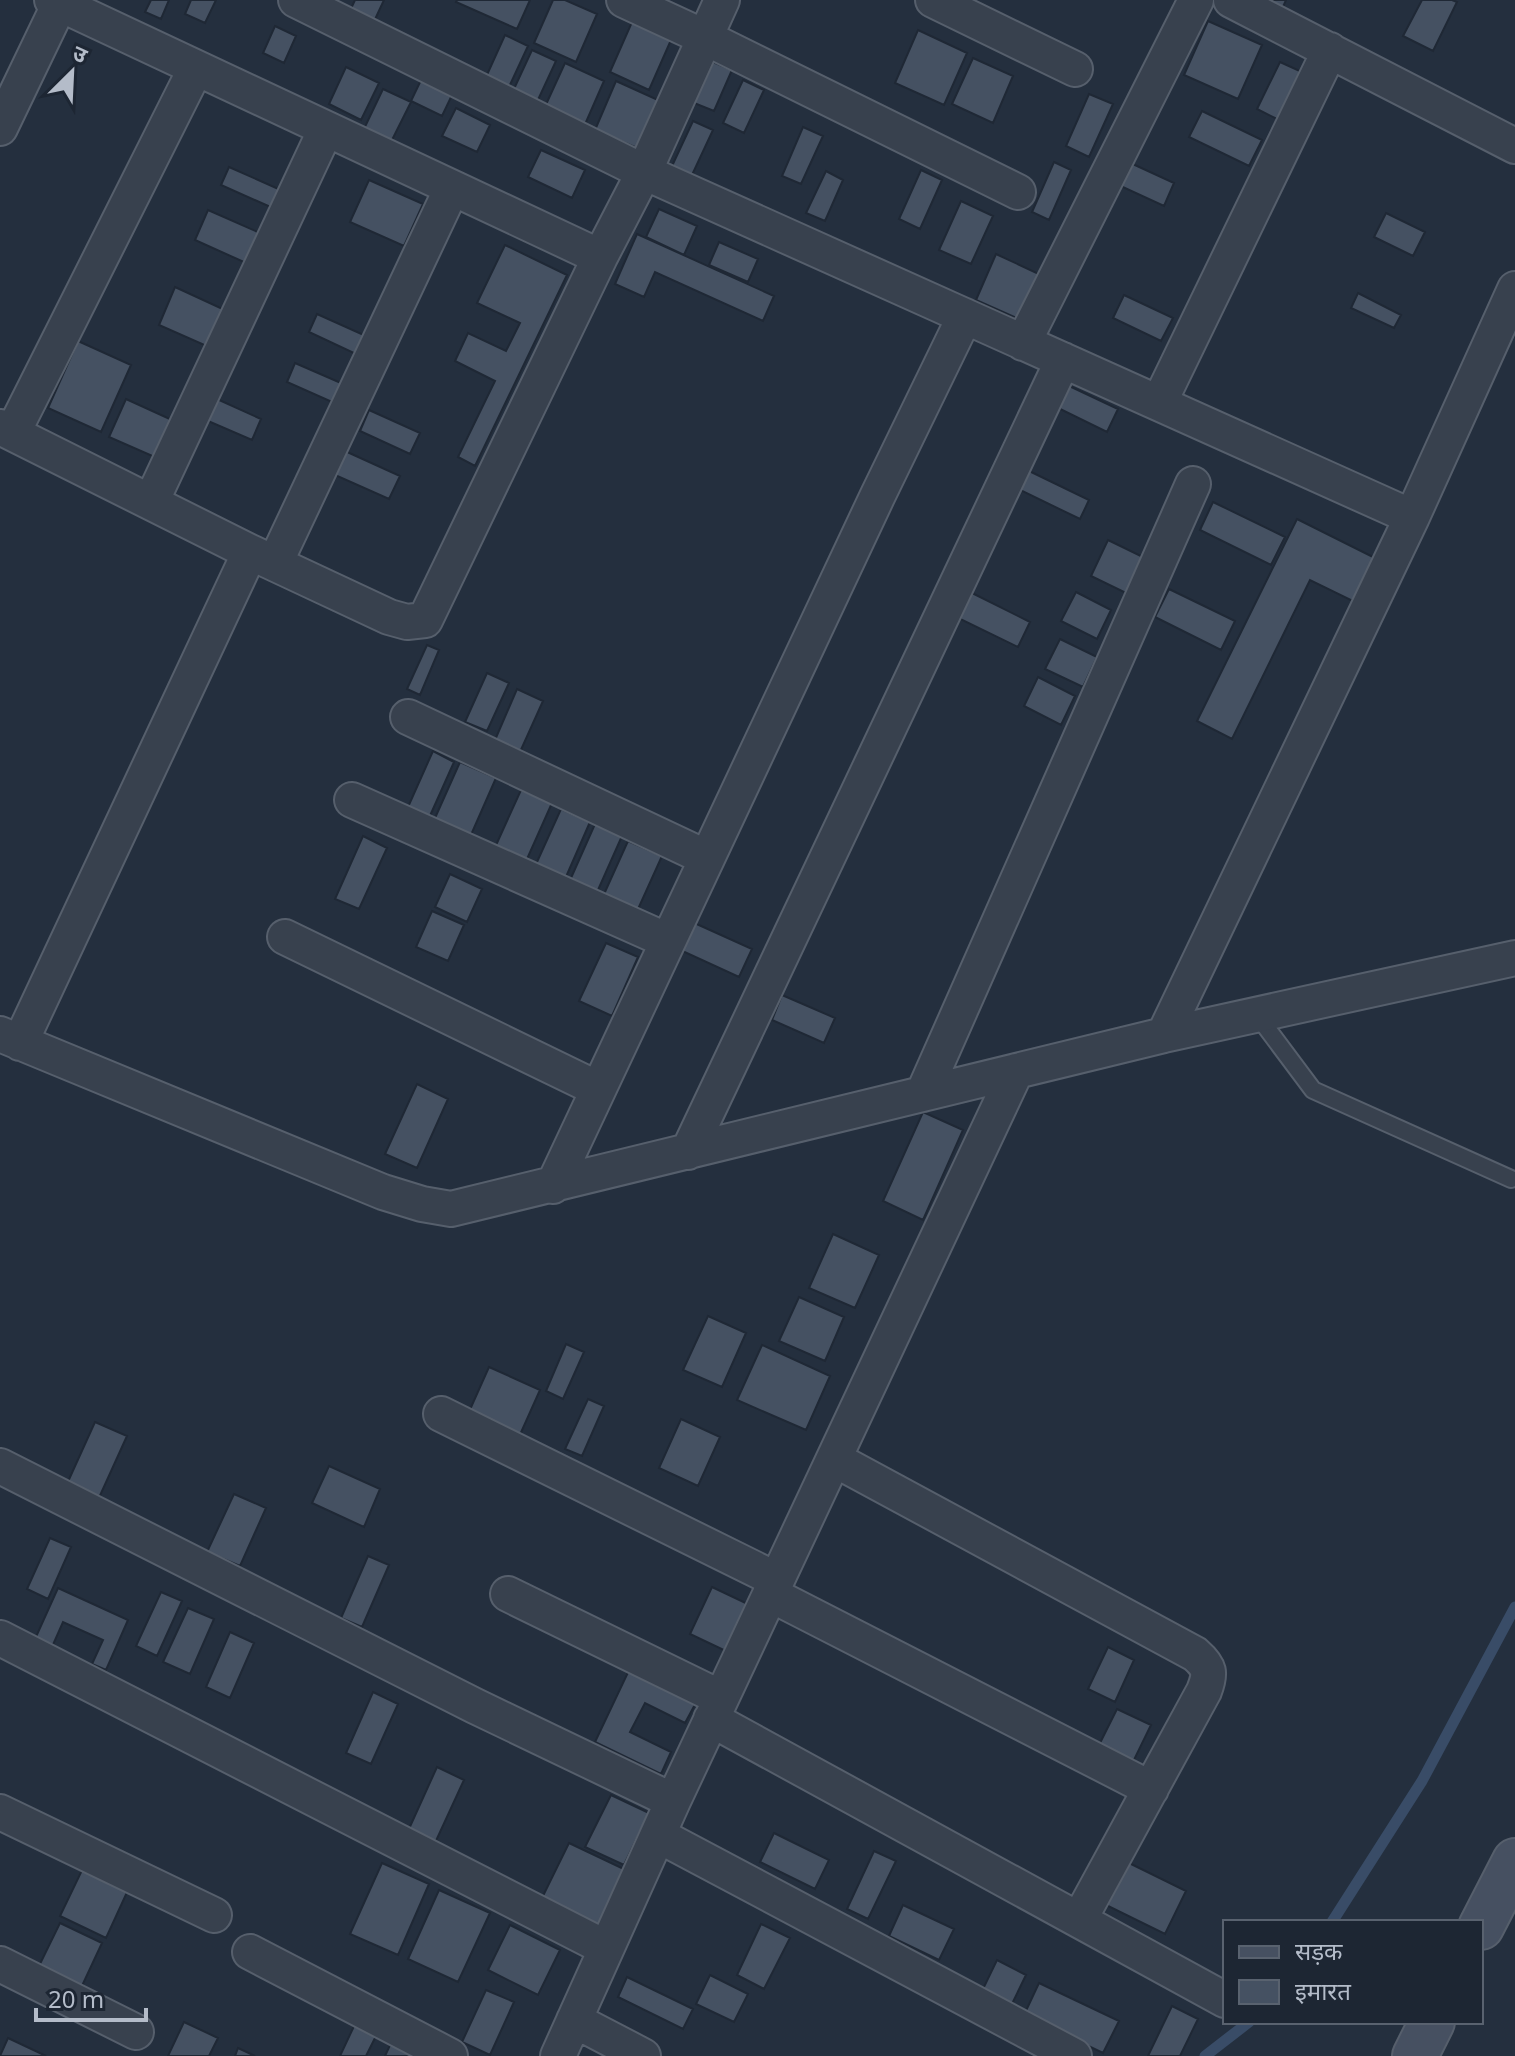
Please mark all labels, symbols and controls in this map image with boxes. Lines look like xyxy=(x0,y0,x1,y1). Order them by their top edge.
north arrow xyxy=(32,32,112,112)
text: उ xyxy=(69,36,94,70)
legend xyxy=(1223,1920,1483,2024)
text: सड़क xyxy=(1295,1934,1343,1967)
scale bar xyxy=(36,1972,146,2022)
text: इमारत xyxy=(1295,1974,1352,2007)
text: 20 m xyxy=(48,1982,104,2015)

